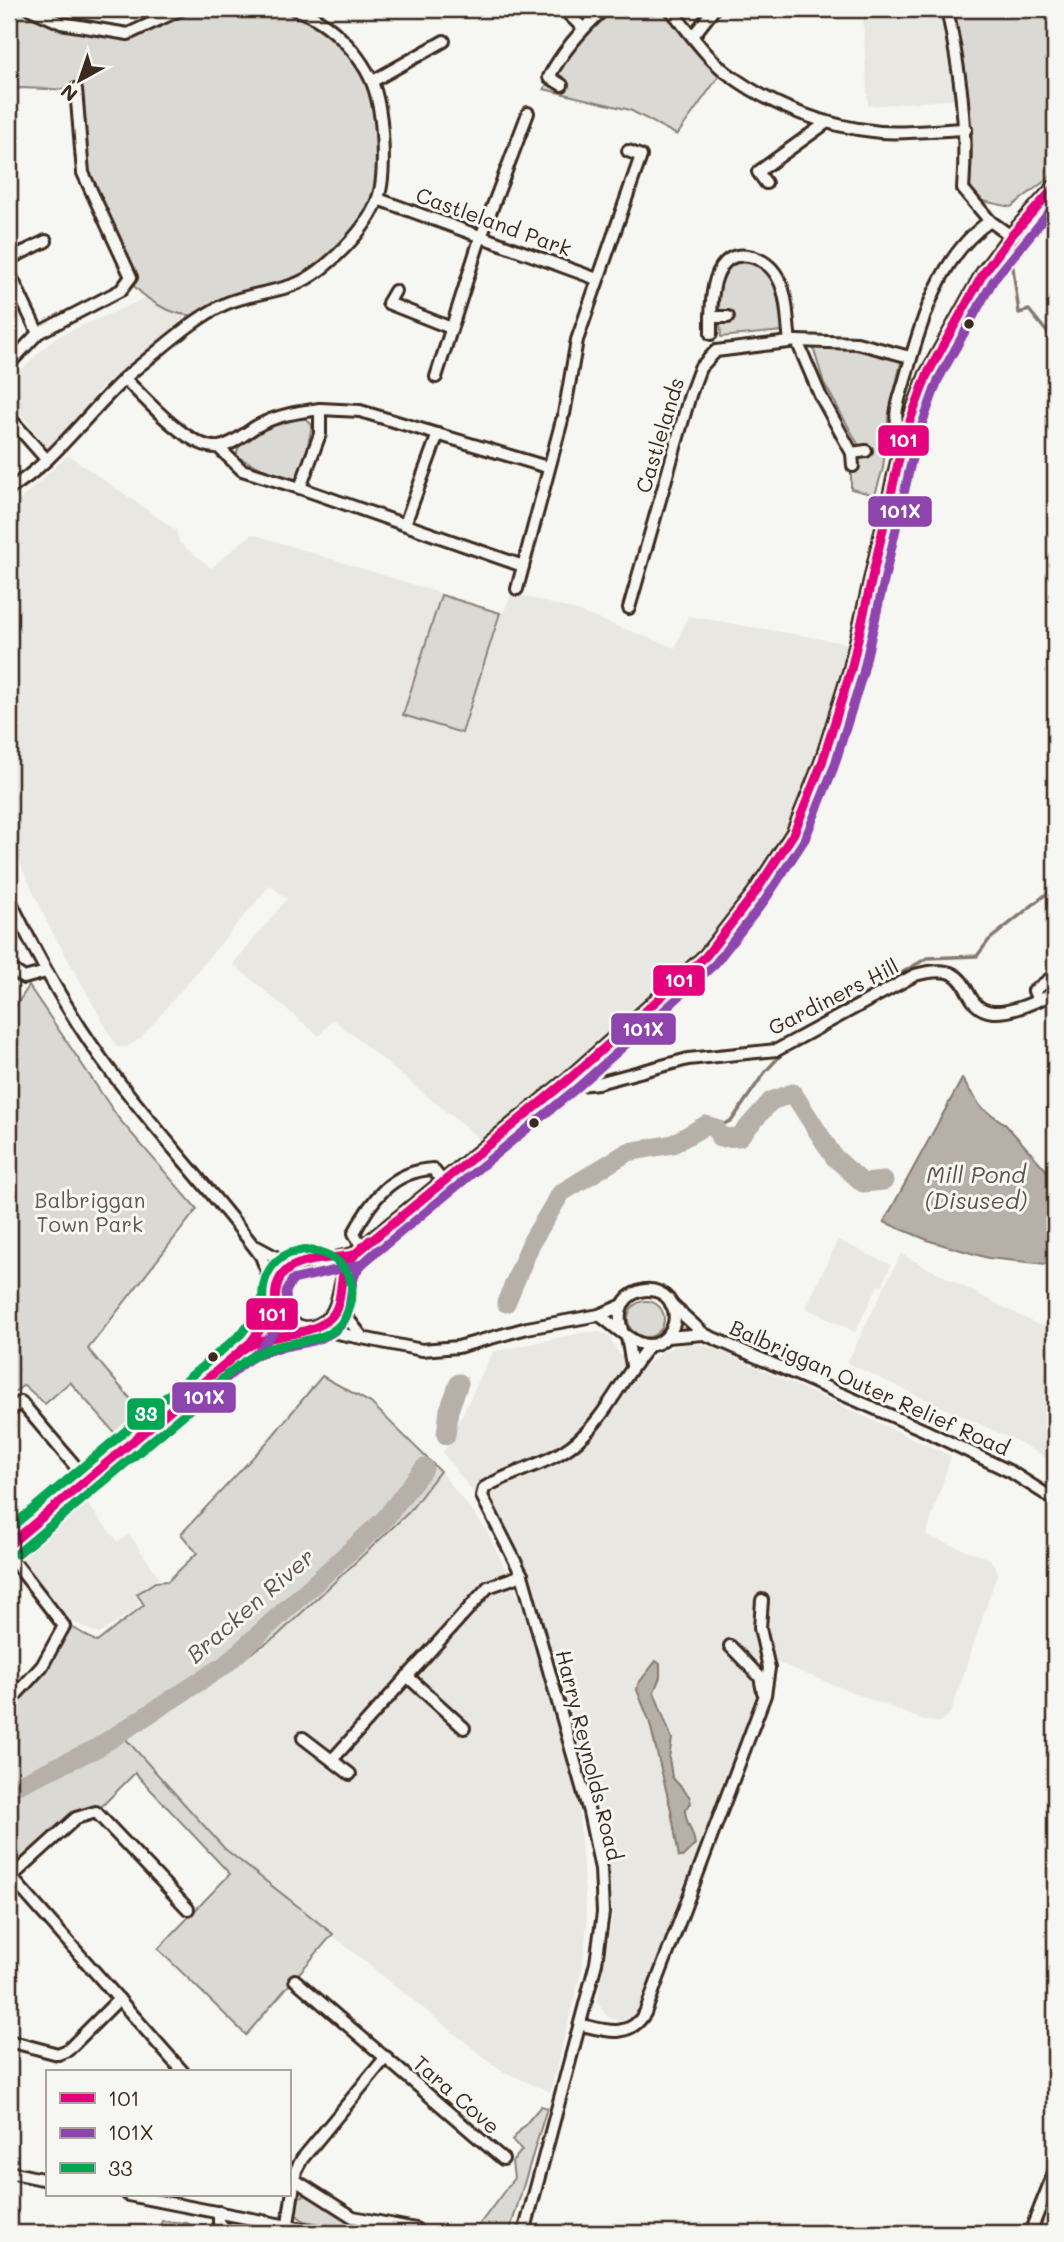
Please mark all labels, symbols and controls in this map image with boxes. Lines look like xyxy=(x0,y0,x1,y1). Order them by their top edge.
north arrow xyxy=(46,46,116,116)
text: N xyxy=(55,79,82,108)
street label: Castleland Park xyxy=(413,180,575,262)
unlabelled marker xyxy=(962,317,976,331)
street label: Castlelands xyxy=(629,374,689,496)
line badge: 101 xyxy=(877,424,930,457)
text: 101 xyxy=(888,427,918,452)
line badge: 101X xyxy=(867,495,933,528)
text: 101X xyxy=(879,498,921,523)
street label: Gardiners Hill xyxy=(763,952,903,1040)
line badge: 101 xyxy=(652,964,706,997)
text: 101 xyxy=(664,967,694,992)
line badge: 101X xyxy=(610,1012,677,1046)
text: 101X xyxy=(622,1016,664,1041)
unlabelled marker xyxy=(527,1116,541,1130)
water label: Mill Pond (Disused) xyxy=(925,1159,1027,1215)
park label: Balbriggan Town Park xyxy=(35,1186,145,1237)
line badge: 101 xyxy=(245,1297,299,1331)
text: 101 xyxy=(257,1301,287,1326)
street label: Balbriggan Outer Relief Road xyxy=(726,1313,1014,1461)
unlabelled marker xyxy=(206,1350,220,1364)
line badge: 101X xyxy=(171,1381,237,1414)
text: 101X xyxy=(183,1384,225,1409)
line badge: 33 xyxy=(126,1397,166,1431)
text: 33 xyxy=(135,1401,157,1426)
water label: Bracken River xyxy=(180,1541,320,1669)
street label: Harry Reynolds Road xyxy=(551,1647,629,1863)
street label: Tara Cove xyxy=(408,2049,506,2139)
legend xyxy=(46,2070,290,2196)
text: 101 xyxy=(108,2084,140,2111)
text: 101X xyxy=(108,2118,154,2145)
text: 33 xyxy=(108,2154,133,2181)

